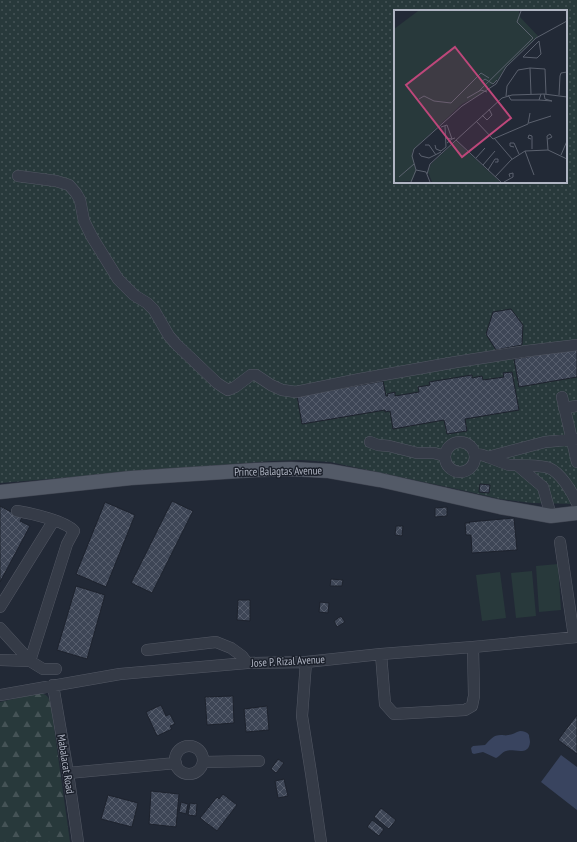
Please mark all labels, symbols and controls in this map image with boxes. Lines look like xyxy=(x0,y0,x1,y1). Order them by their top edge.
inset map xyxy=(394,10,567,183)
street label: Prince Balagtas Avenue xyxy=(234,463,322,479)
street label: Jose P. Rizal Avenue xyxy=(250,652,326,670)
street label: Mabalacat Road xyxy=(54,733,78,795)

